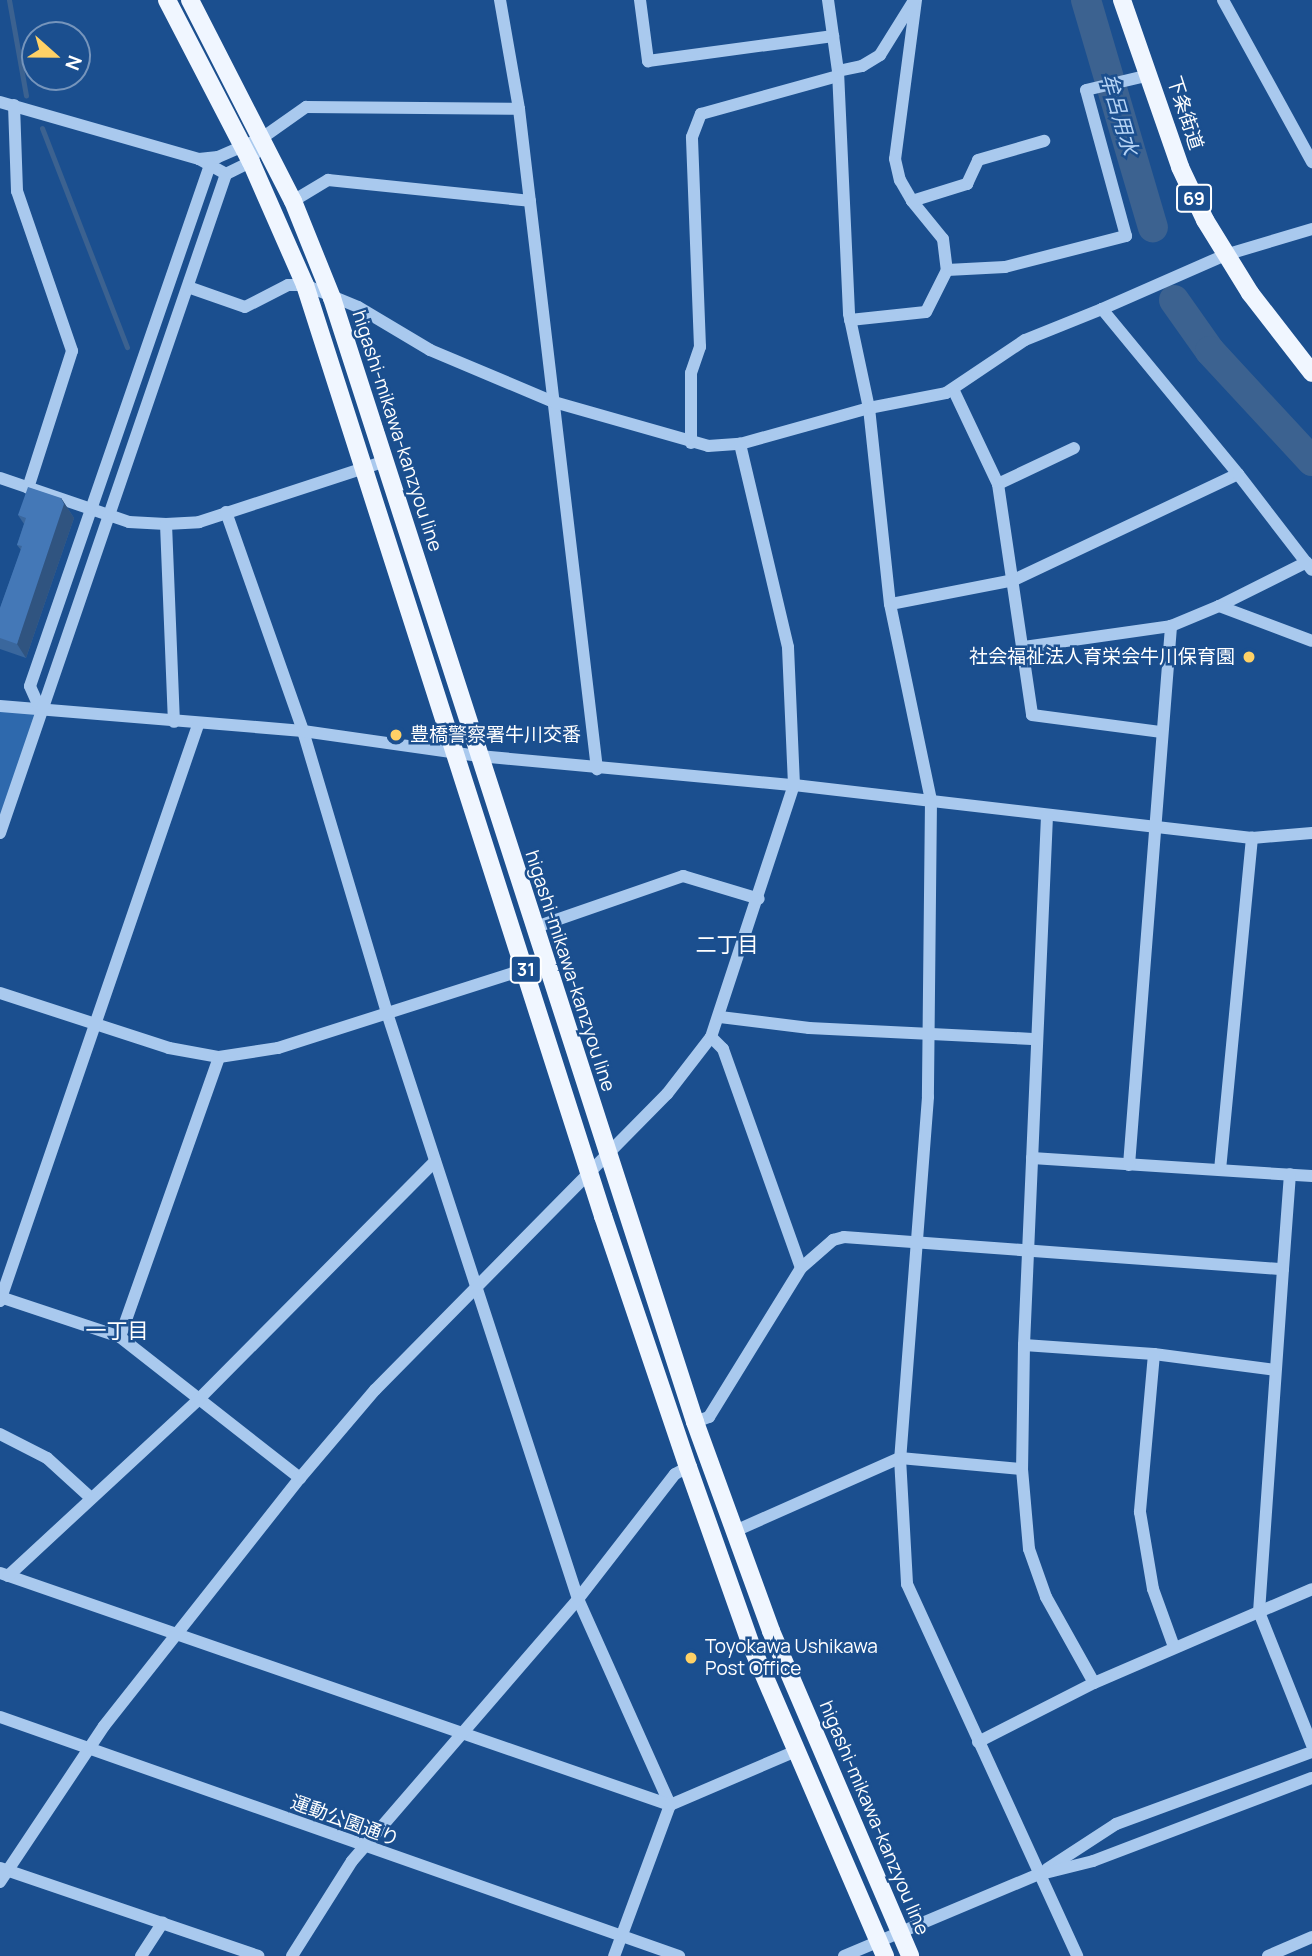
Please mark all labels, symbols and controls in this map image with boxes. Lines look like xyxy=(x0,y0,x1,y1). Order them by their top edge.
north arrow xyxy=(21,21,91,91)
text: N xyxy=(59,52,88,74)
water label: 牟呂用水 xyxy=(1096,70,1144,158)
street label: 下条街道 xyxy=(1162,73,1208,153)
road number: 69 xyxy=(1175,183,1213,212)
street label: higashi-mikawa-kanzyou line xyxy=(347,308,447,554)
place label: 社会福祉法人育栄会牛川保育園 xyxy=(969,646,1235,668)
marker: 社会福祉法人育栄会牛川保育園 xyxy=(1241,649,1257,665)
place label: 豊橋警察署牛川交番 xyxy=(410,724,581,746)
marker: 豊橋警察署牛川交番 xyxy=(388,727,404,743)
street label: higashi-mikawa-kanzyou line xyxy=(520,848,620,1094)
district label: 二丁目 xyxy=(696,931,758,957)
road number: 31 xyxy=(508,954,544,984)
district label: 一丁目 xyxy=(86,1317,148,1343)
place label: Toyokawa Ushikawa Post Office xyxy=(705,1636,878,1680)
marker: Toyokawa Ushikawa Post Office xyxy=(683,1650,699,1666)
street label: higashi-mikawa-kanzyou line xyxy=(814,1698,934,1938)
street label: 運動公園通り xyxy=(288,1791,402,1851)

